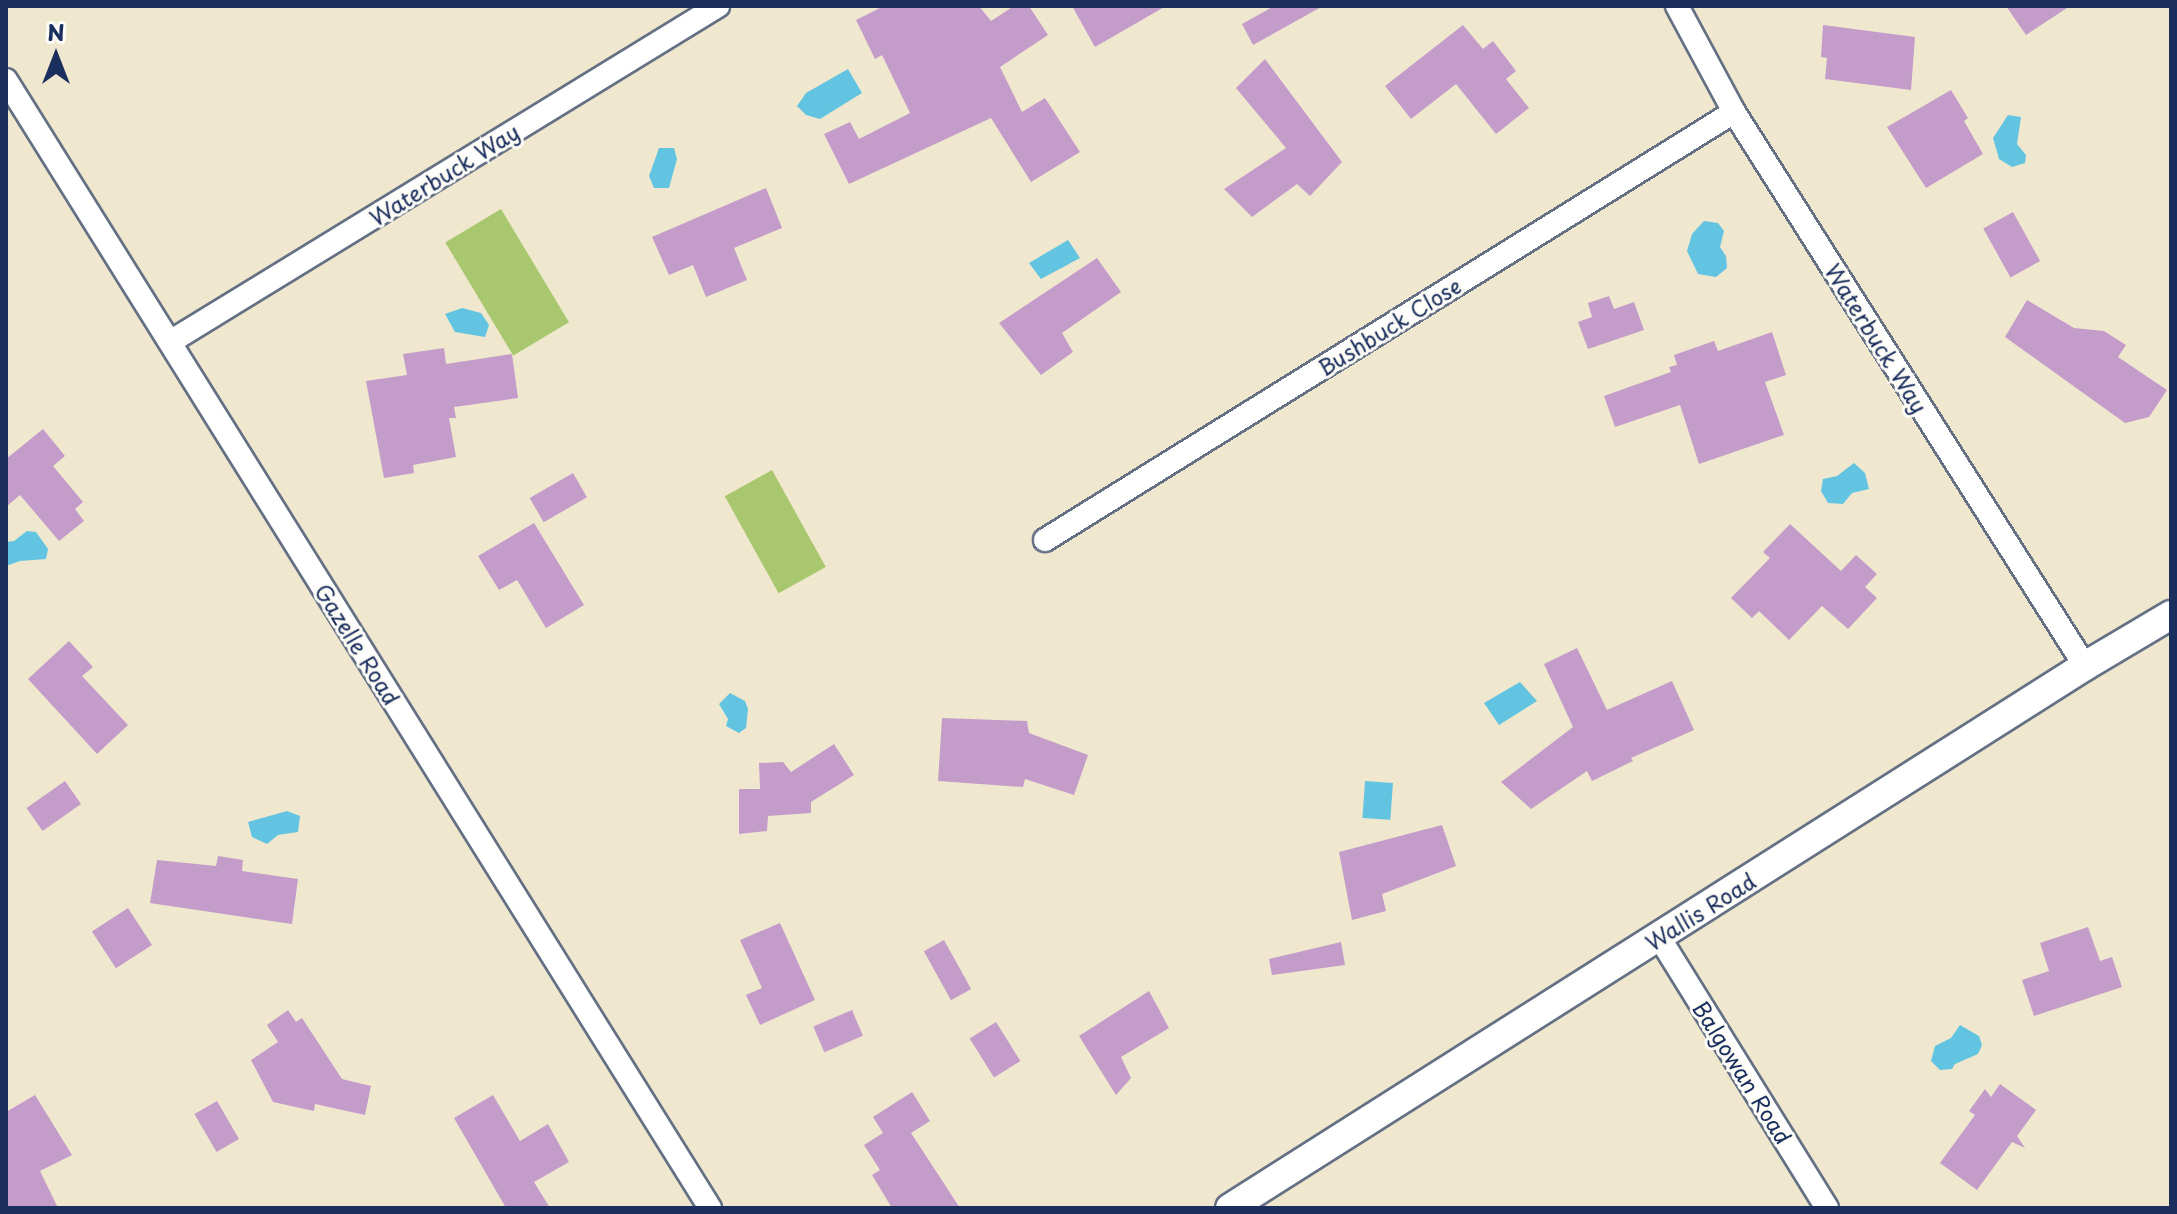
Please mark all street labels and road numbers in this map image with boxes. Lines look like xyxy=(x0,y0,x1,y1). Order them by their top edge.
street label: Waterbuck Way xyxy=(364,117,524,231)
street label: Waterbuck Way xyxy=(1820,258,1934,418)
street label: Bushbuck Close xyxy=(1312,271,1466,381)
street label: Gazelle Road xyxy=(310,579,406,709)
street label: Wallis Road xyxy=(1640,867,1760,955)
street label: Balgowan Road xyxy=(1688,995,1798,1149)

